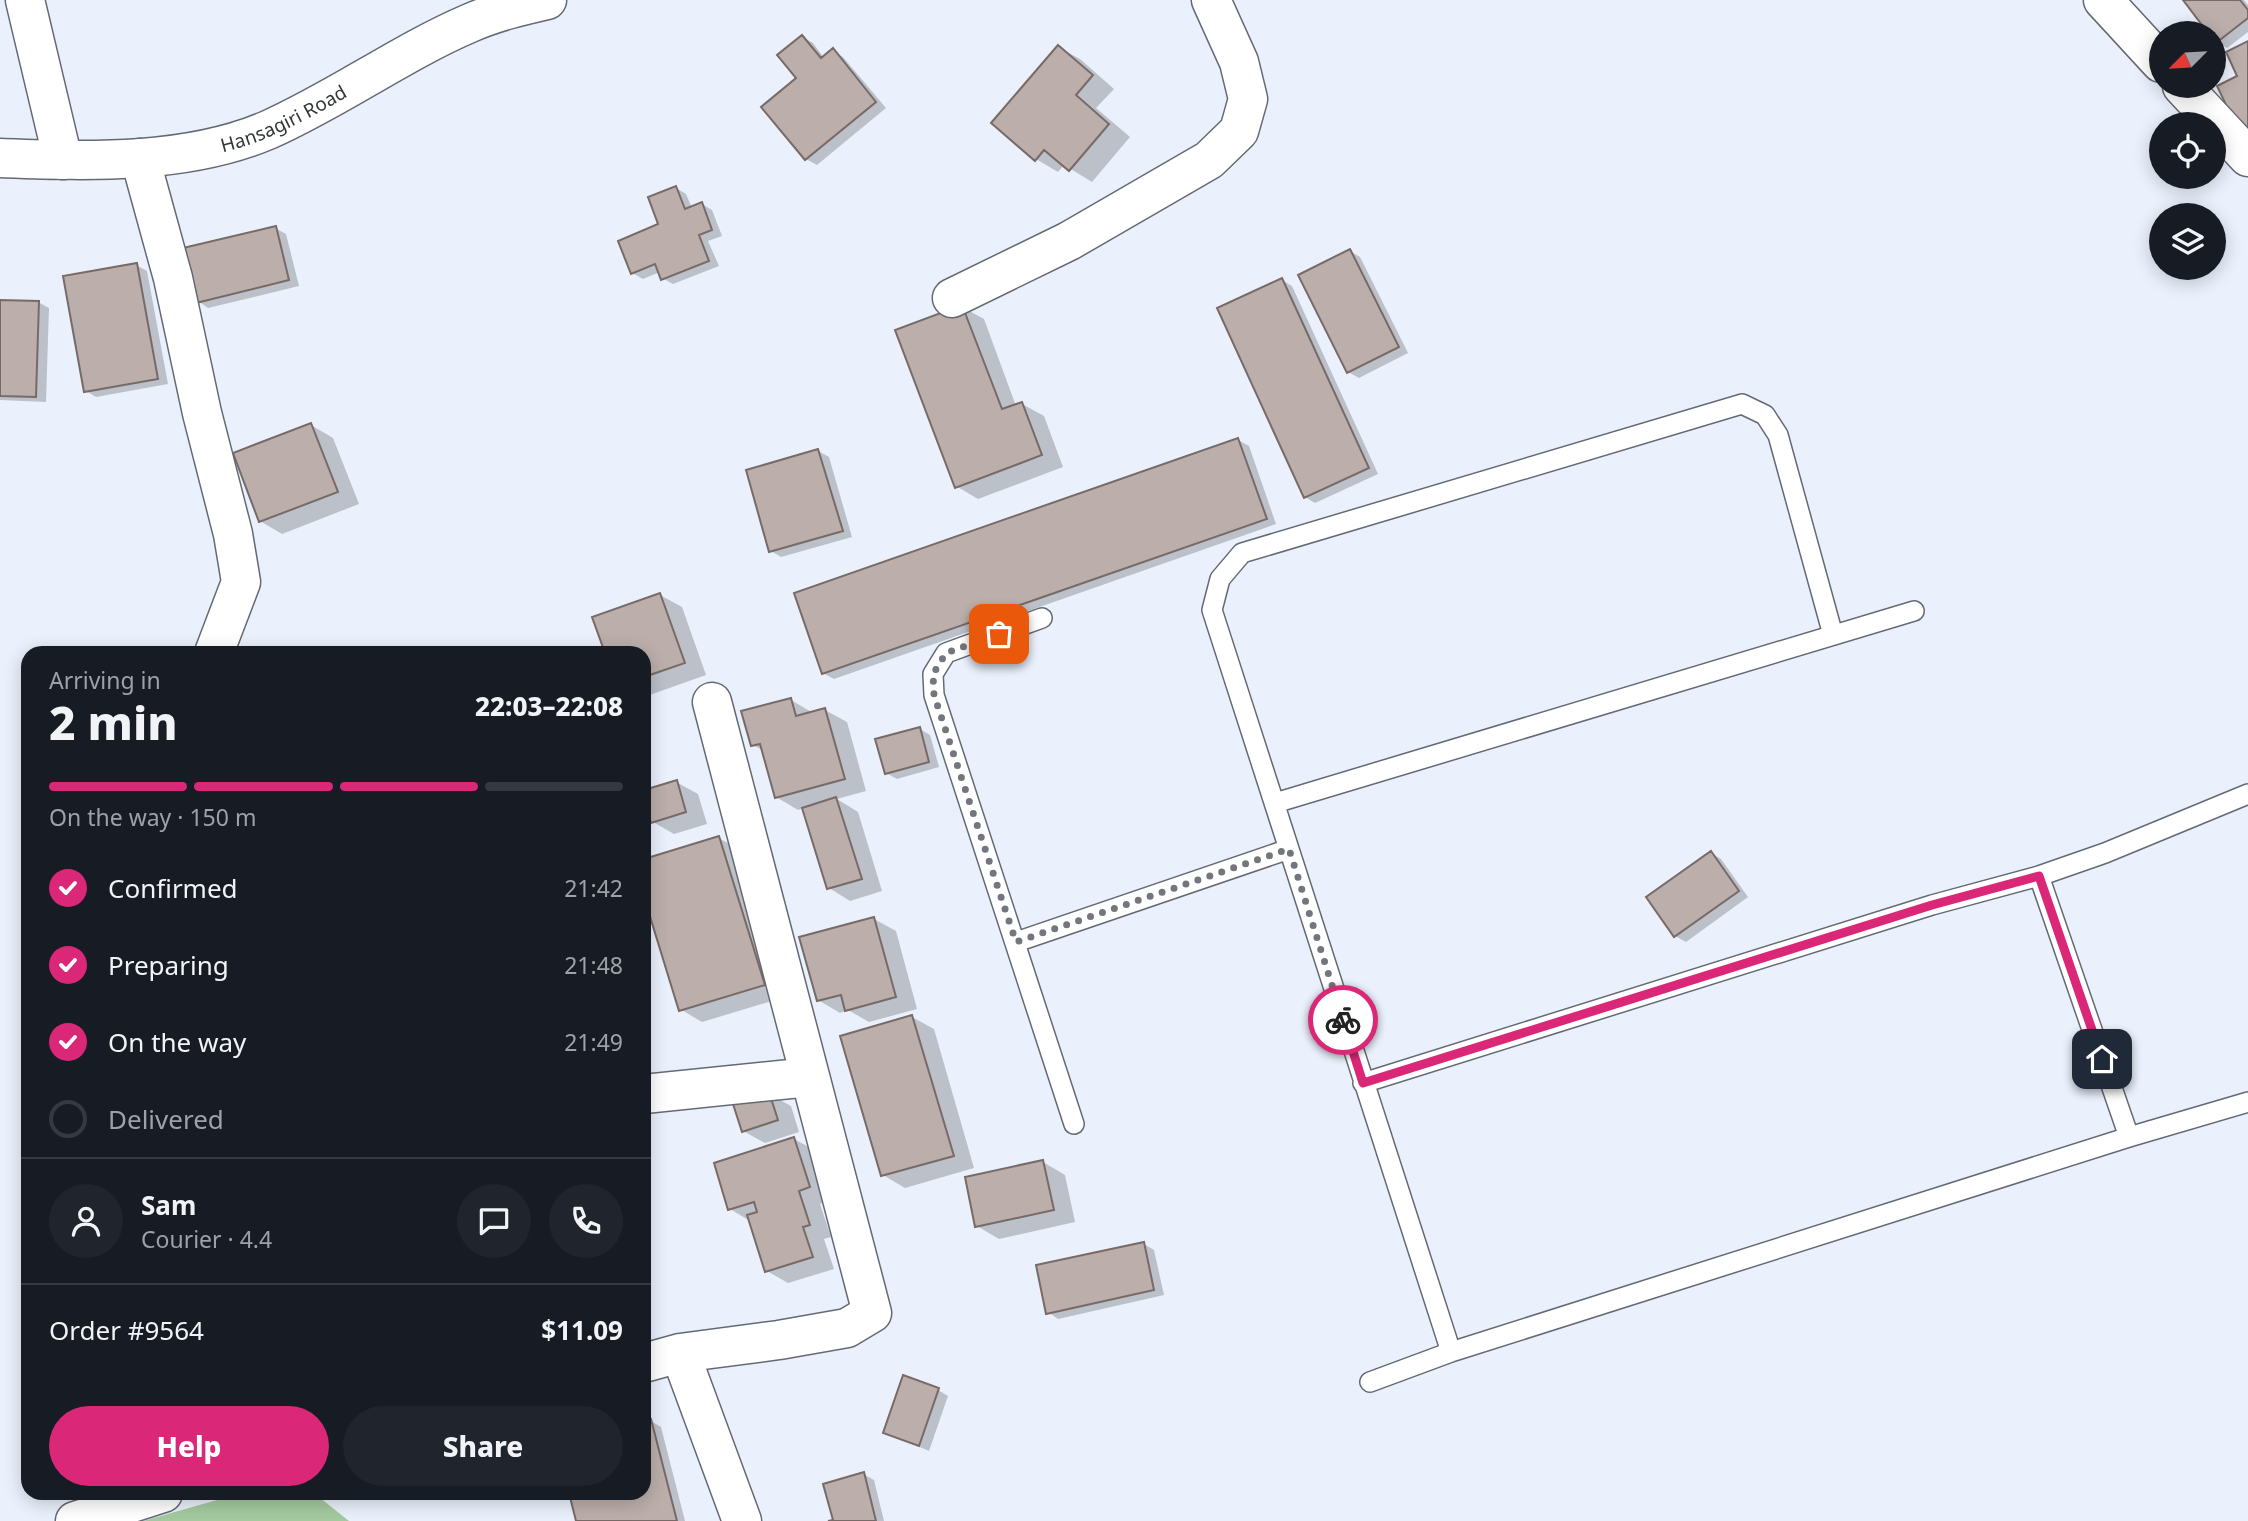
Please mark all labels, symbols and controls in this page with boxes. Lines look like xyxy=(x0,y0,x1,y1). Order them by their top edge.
north arrow xyxy=(2149,21,2226,98)
map controls xyxy=(2149,21,2226,280)
street label: Hansagiri Road xyxy=(217,79,351,158)
button: locate xyxy=(2149,112,2226,189)
button: layers xyxy=(2149,203,2226,280)
pin xyxy=(969,604,1029,664)
icon: bag xyxy=(980,615,1018,653)
text: Arriving in xyxy=(49,664,161,696)
text: 22:03–22:08 xyxy=(475,688,623,724)
text: 2 min xyxy=(49,691,178,753)
text: On the way · 150 m xyxy=(49,801,256,833)
icon: check xyxy=(49,869,87,907)
text: Confirmed xyxy=(108,870,238,906)
text: 21:42 xyxy=(564,872,623,904)
icon: check xyxy=(49,946,87,984)
text: Preparing xyxy=(108,947,229,983)
text: 21:48 xyxy=(564,949,623,981)
courier xyxy=(1308,985,1378,1055)
icon: bike xyxy=(1324,1001,1362,1039)
icon: check xyxy=(49,1023,87,1061)
text: On the way xyxy=(108,1024,246,1060)
text: 21:49 xyxy=(564,1026,623,1058)
pin xyxy=(2072,1029,2132,1089)
icon: home xyxy=(2083,1040,2121,1078)
text: Delivered xyxy=(108,1101,224,1137)
button: person xyxy=(49,1184,123,1258)
button: chat xyxy=(457,1184,531,1258)
button: phone xyxy=(549,1184,623,1258)
text: Sam xyxy=(141,1187,196,1223)
text: Courier · 4.4 xyxy=(141,1223,272,1255)
text: Order #9564 xyxy=(49,1312,204,1348)
text: $11.09 xyxy=(541,1312,623,1348)
button: Help xyxy=(49,1406,329,1486)
button: Share xyxy=(343,1406,623,1486)

